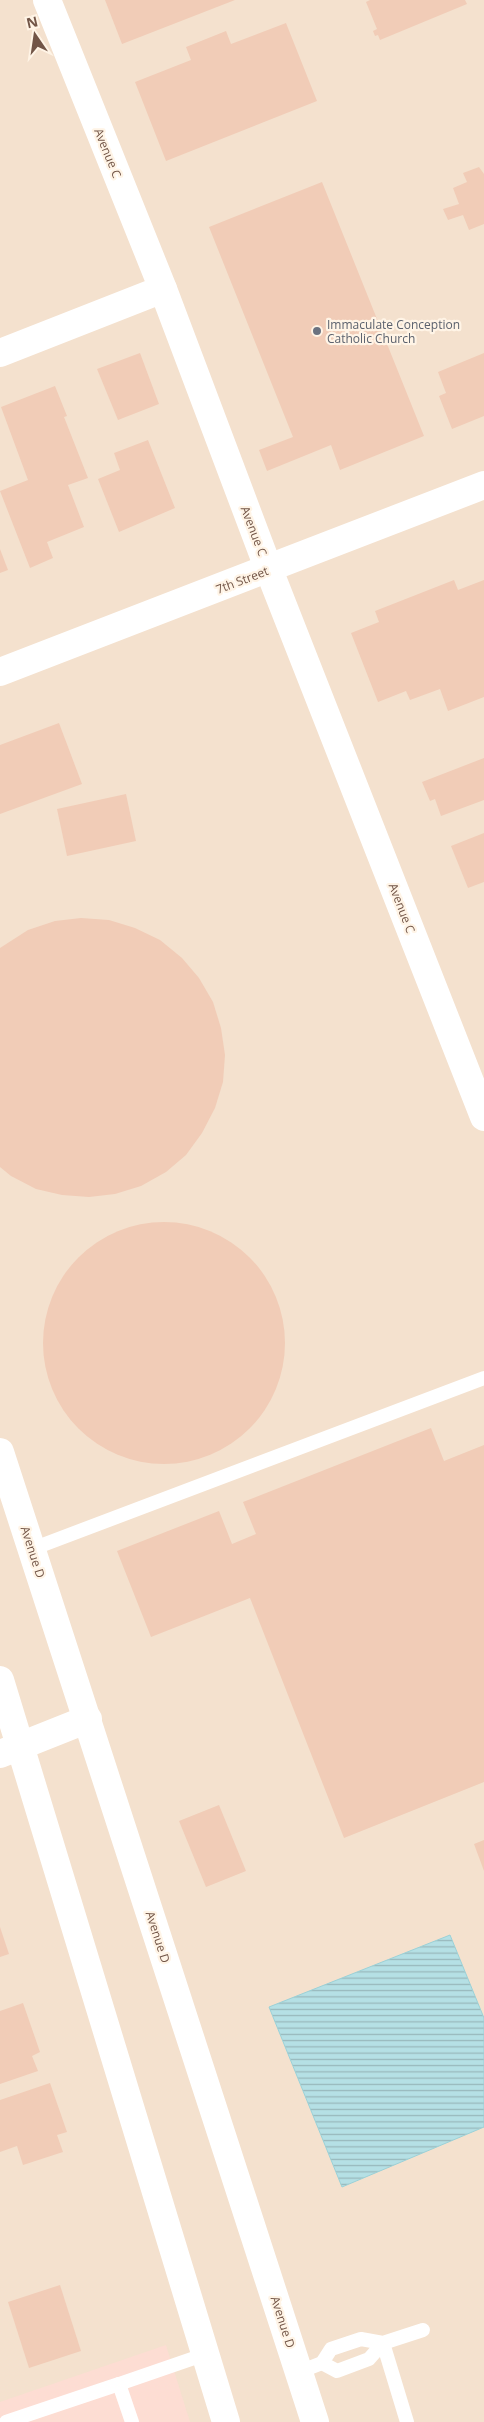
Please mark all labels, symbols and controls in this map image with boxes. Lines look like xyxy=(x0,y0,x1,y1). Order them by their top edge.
north arrow xyxy=(10,10,60,60)
text: N xyxy=(24,11,40,32)
street label: Avenue C xyxy=(90,125,126,181)
place label: Immaculate Conception Catholic Church xyxy=(327,316,460,347)
marker: Immaculate Conception Catholic Church xyxy=(311,325,323,337)
street label: Avenue C xyxy=(237,503,271,559)
street label: 7th Street xyxy=(213,562,271,598)
street label: Avenue C xyxy=(385,880,419,936)
street label: Avenue D xyxy=(17,1524,49,1580)
street label: Avenue D xyxy=(142,1909,174,1965)
street label: Avenue D xyxy=(267,2294,299,2350)

